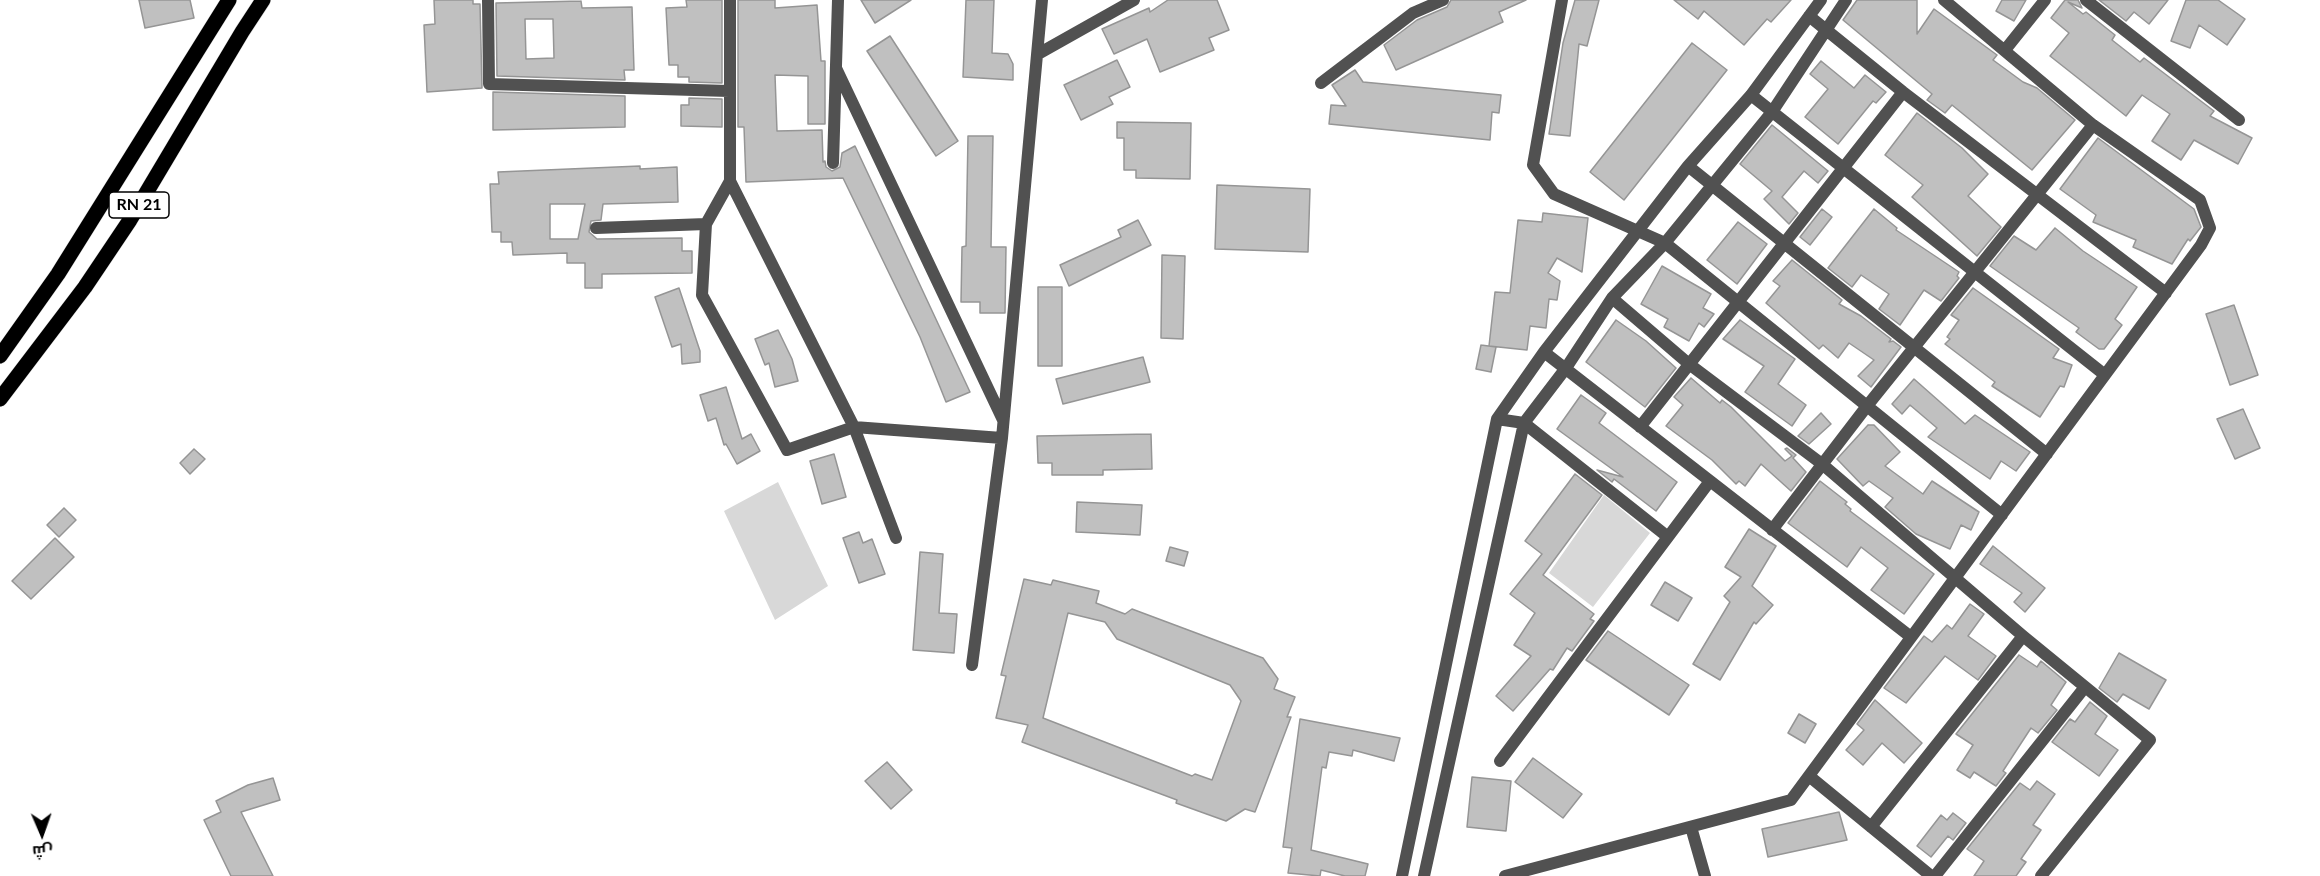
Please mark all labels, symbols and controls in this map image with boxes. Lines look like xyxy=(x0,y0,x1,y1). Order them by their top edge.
road number: RN 21 xyxy=(109,192,169,218)
north arrow xyxy=(12,804,72,864)
text: ش xyxy=(32,843,53,862)

